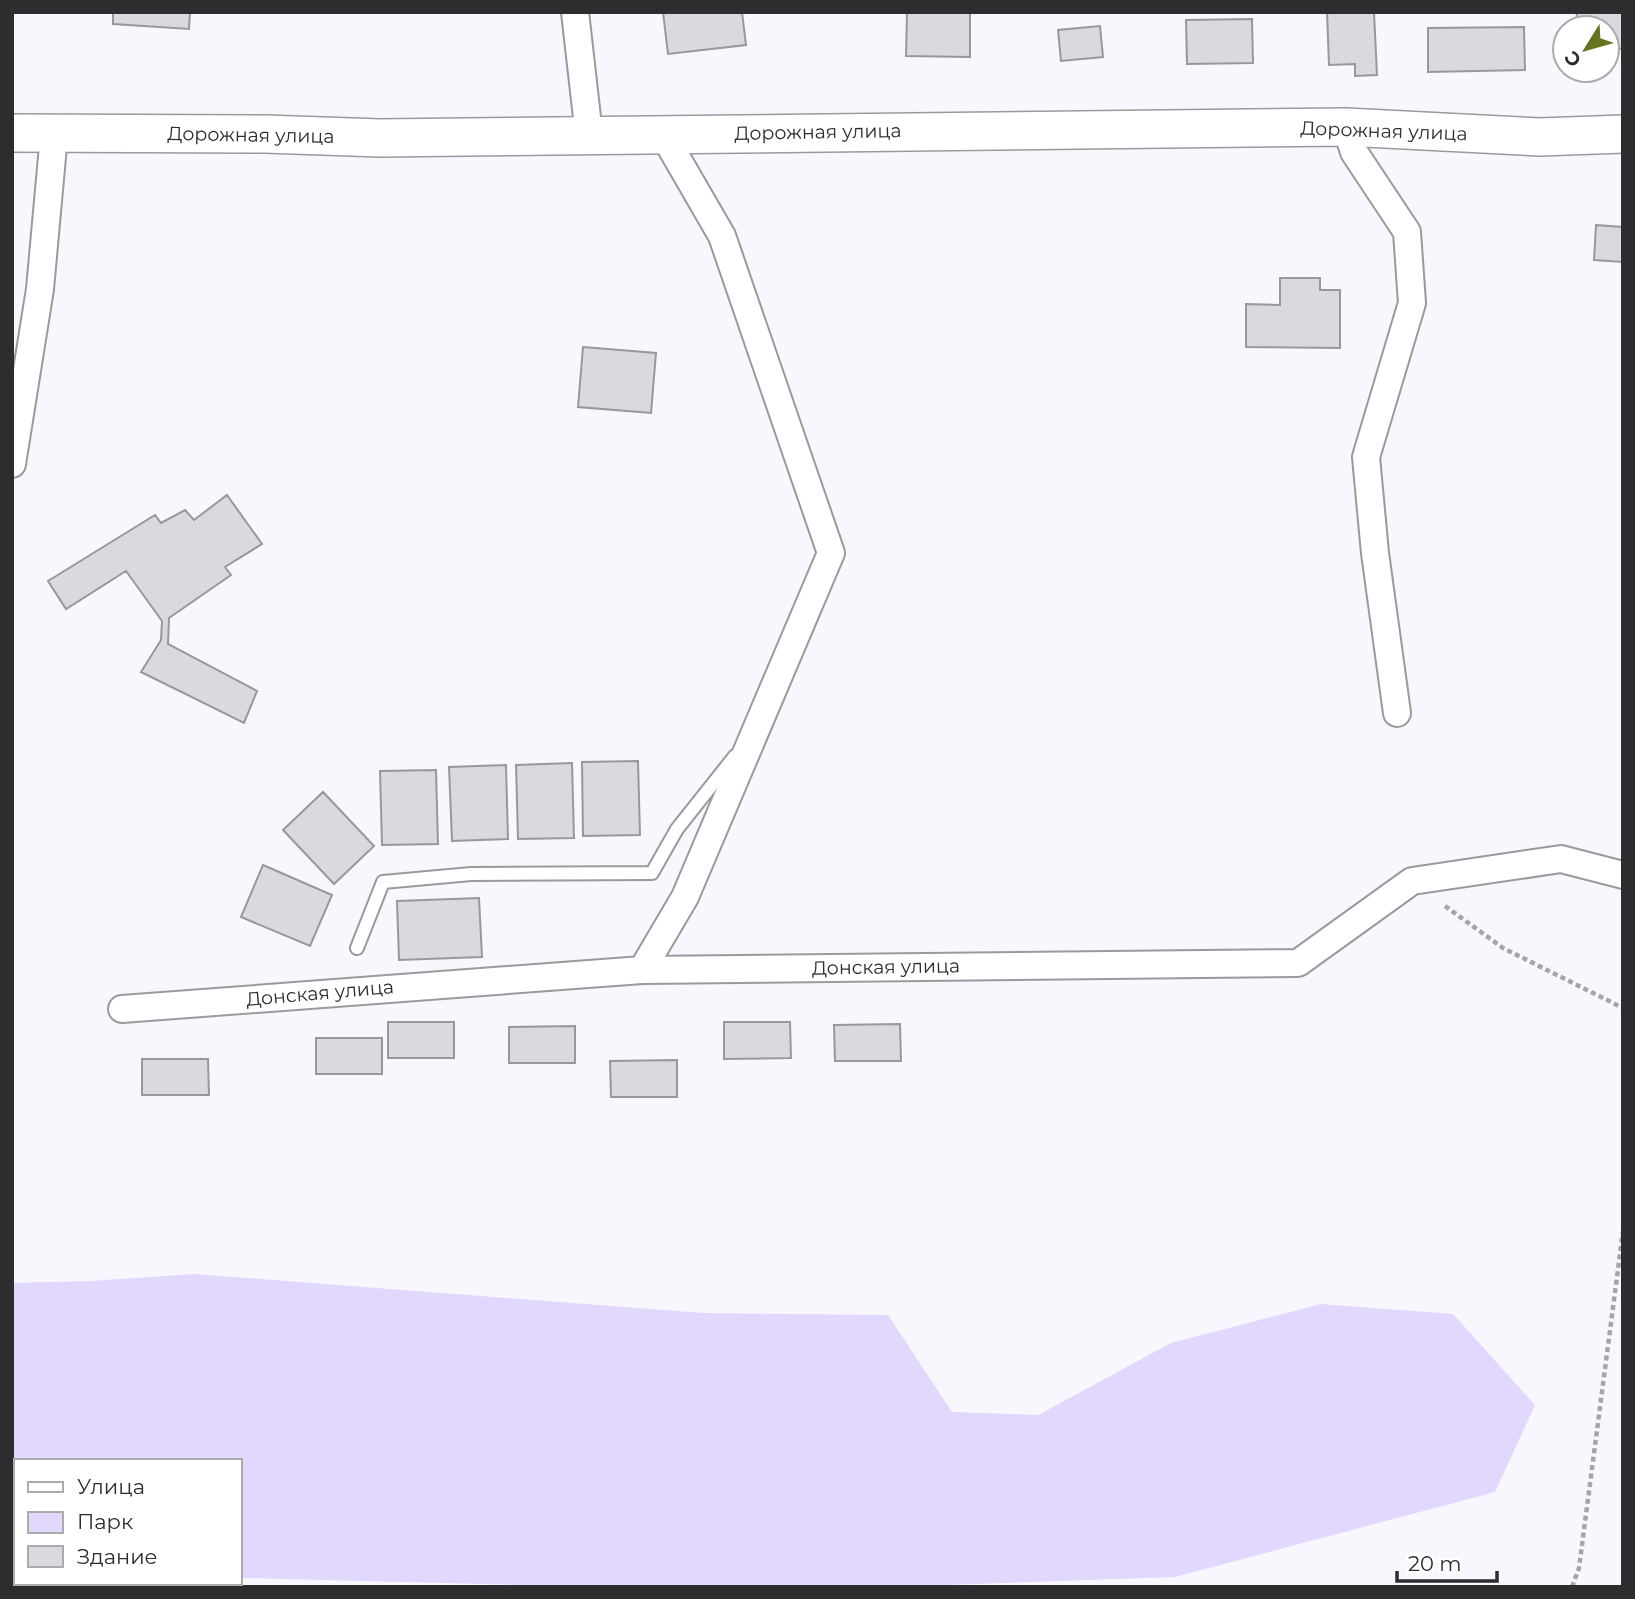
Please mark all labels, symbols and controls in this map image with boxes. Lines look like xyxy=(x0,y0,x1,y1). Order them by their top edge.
north arrow xyxy=(1551,14,1621,84)
text: С xyxy=(1559,46,1586,71)
street label: Дорожная улица xyxy=(1300,117,1468,145)
street label: Дорожная улица xyxy=(734,119,902,145)
street label: Дорожная улица xyxy=(167,122,335,148)
street label: Донская улица xyxy=(812,954,960,980)
street label: Донская улица xyxy=(245,975,395,1011)
legend xyxy=(14,1459,242,1585)
text: Улица xyxy=(77,1474,145,1499)
text: Парк xyxy=(77,1509,133,1534)
scale bar xyxy=(1397,1540,1497,1584)
text: Здание xyxy=(77,1544,158,1569)
text: 20 m xyxy=(1408,1551,1462,1576)

